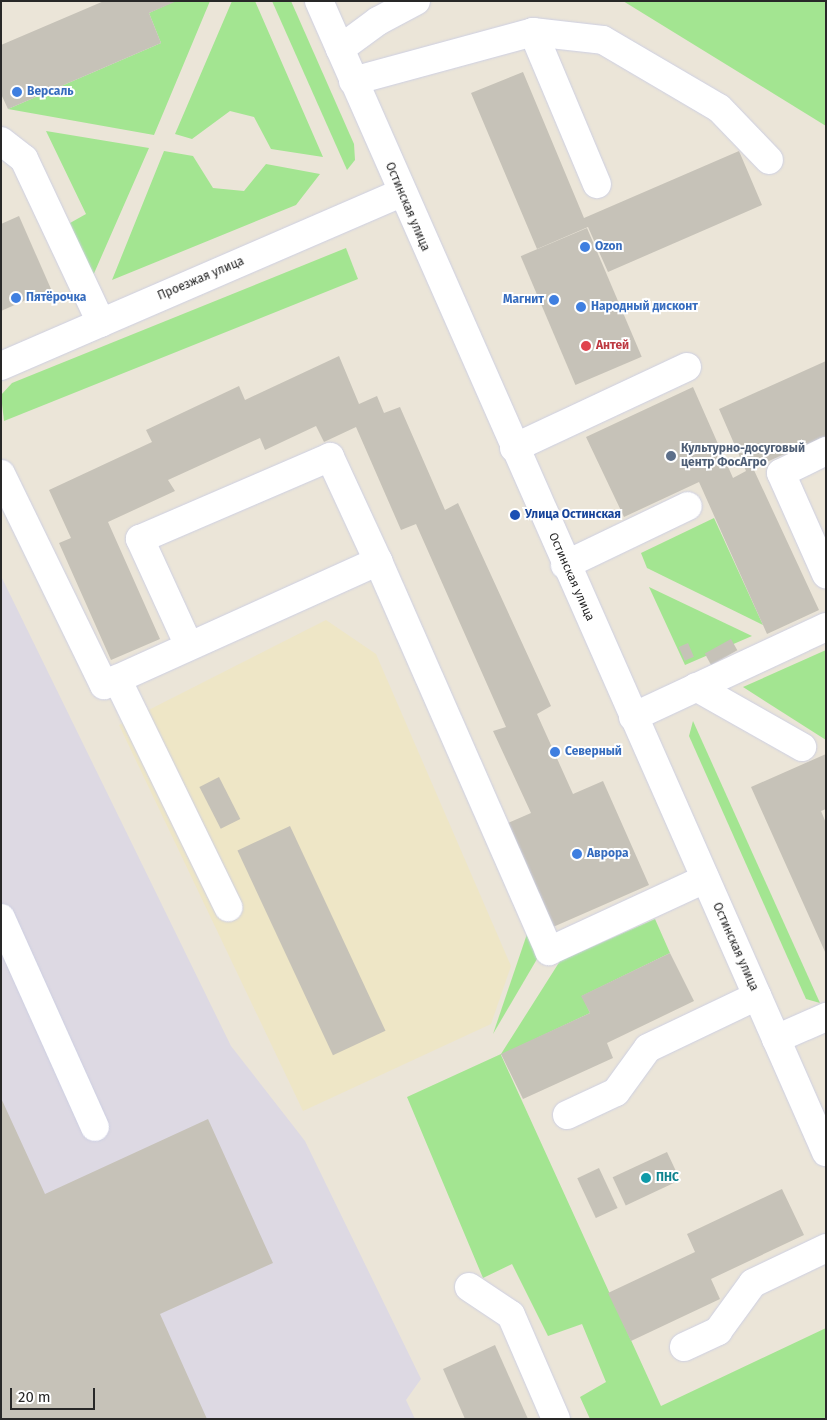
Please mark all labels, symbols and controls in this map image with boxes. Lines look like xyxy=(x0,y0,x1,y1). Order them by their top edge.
place label: Версаль xyxy=(27,85,73,99)
marker: Версаль xyxy=(11,86,23,98)
street label: Остинская улица xyxy=(382,160,432,254)
place label: Ozon xyxy=(595,240,623,254)
marker: Ozon xyxy=(579,241,591,253)
street label: Проезжая улица xyxy=(156,254,246,304)
place label: Пятёрочка xyxy=(26,291,86,305)
marker: Пятёрочка xyxy=(10,292,22,304)
place label: Магнит xyxy=(503,293,544,307)
marker: Магнит xyxy=(548,294,560,306)
place label: Народный дисконт xyxy=(591,300,698,314)
marker: Народный дисконт xyxy=(575,301,587,313)
place label: Антей xyxy=(596,339,629,353)
marker: Антей xyxy=(580,340,592,352)
place label: Культурно-досуговый центр ФосАгро xyxy=(681,442,805,470)
marker: Культурно-досуговый центр ФосАгро xyxy=(665,450,677,462)
place label: Улица Остинская xyxy=(525,508,621,522)
marker: Улица Остинская xyxy=(509,509,521,521)
street label: Остинская улица xyxy=(545,531,597,623)
place label: Северный xyxy=(565,745,622,759)
marker: Северный xyxy=(549,746,561,758)
place label: Аврора xyxy=(587,847,629,861)
marker: Аврора xyxy=(571,848,583,860)
street label: Остинская улица xyxy=(709,901,761,993)
place label: ПНС xyxy=(656,1171,679,1185)
marker: ПНС xyxy=(640,1172,652,1184)
scale bar xyxy=(12,1378,98,1410)
text: 20 m xyxy=(18,1388,51,1406)

